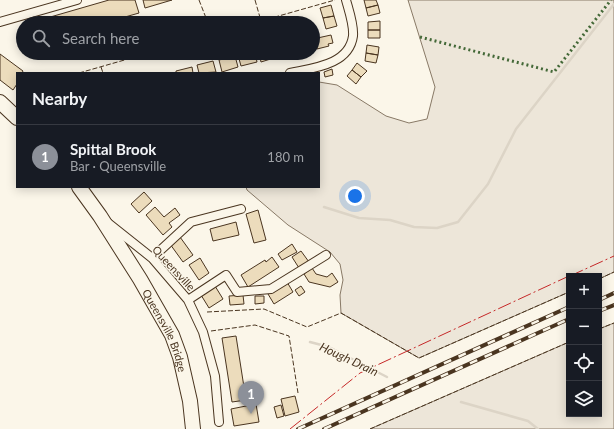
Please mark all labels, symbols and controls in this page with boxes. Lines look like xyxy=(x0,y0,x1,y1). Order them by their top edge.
search box xyxy=(16,16,320,60)
icon: search xyxy=(30,27,52,49)
text: Search here xyxy=(62,29,139,47)
text: Nearby xyxy=(32,88,87,109)
text: Spittal Brook xyxy=(70,140,156,158)
text: 1 xyxy=(41,149,49,165)
text: 180 m xyxy=(267,149,304,165)
text: Bar · Queensville xyxy=(70,158,166,174)
your location xyxy=(345,186,365,206)
street label: Queensville xyxy=(150,243,198,293)
map controls xyxy=(566,273,602,417)
button: + xyxy=(566,273,602,309)
street label: Queensville Bridge xyxy=(140,286,190,373)
button: − xyxy=(566,309,602,345)
water label: Hough Drain xyxy=(317,339,381,379)
button: locate xyxy=(566,345,602,381)
pin: 1 xyxy=(238,381,264,414)
button: layers xyxy=(566,381,602,417)

